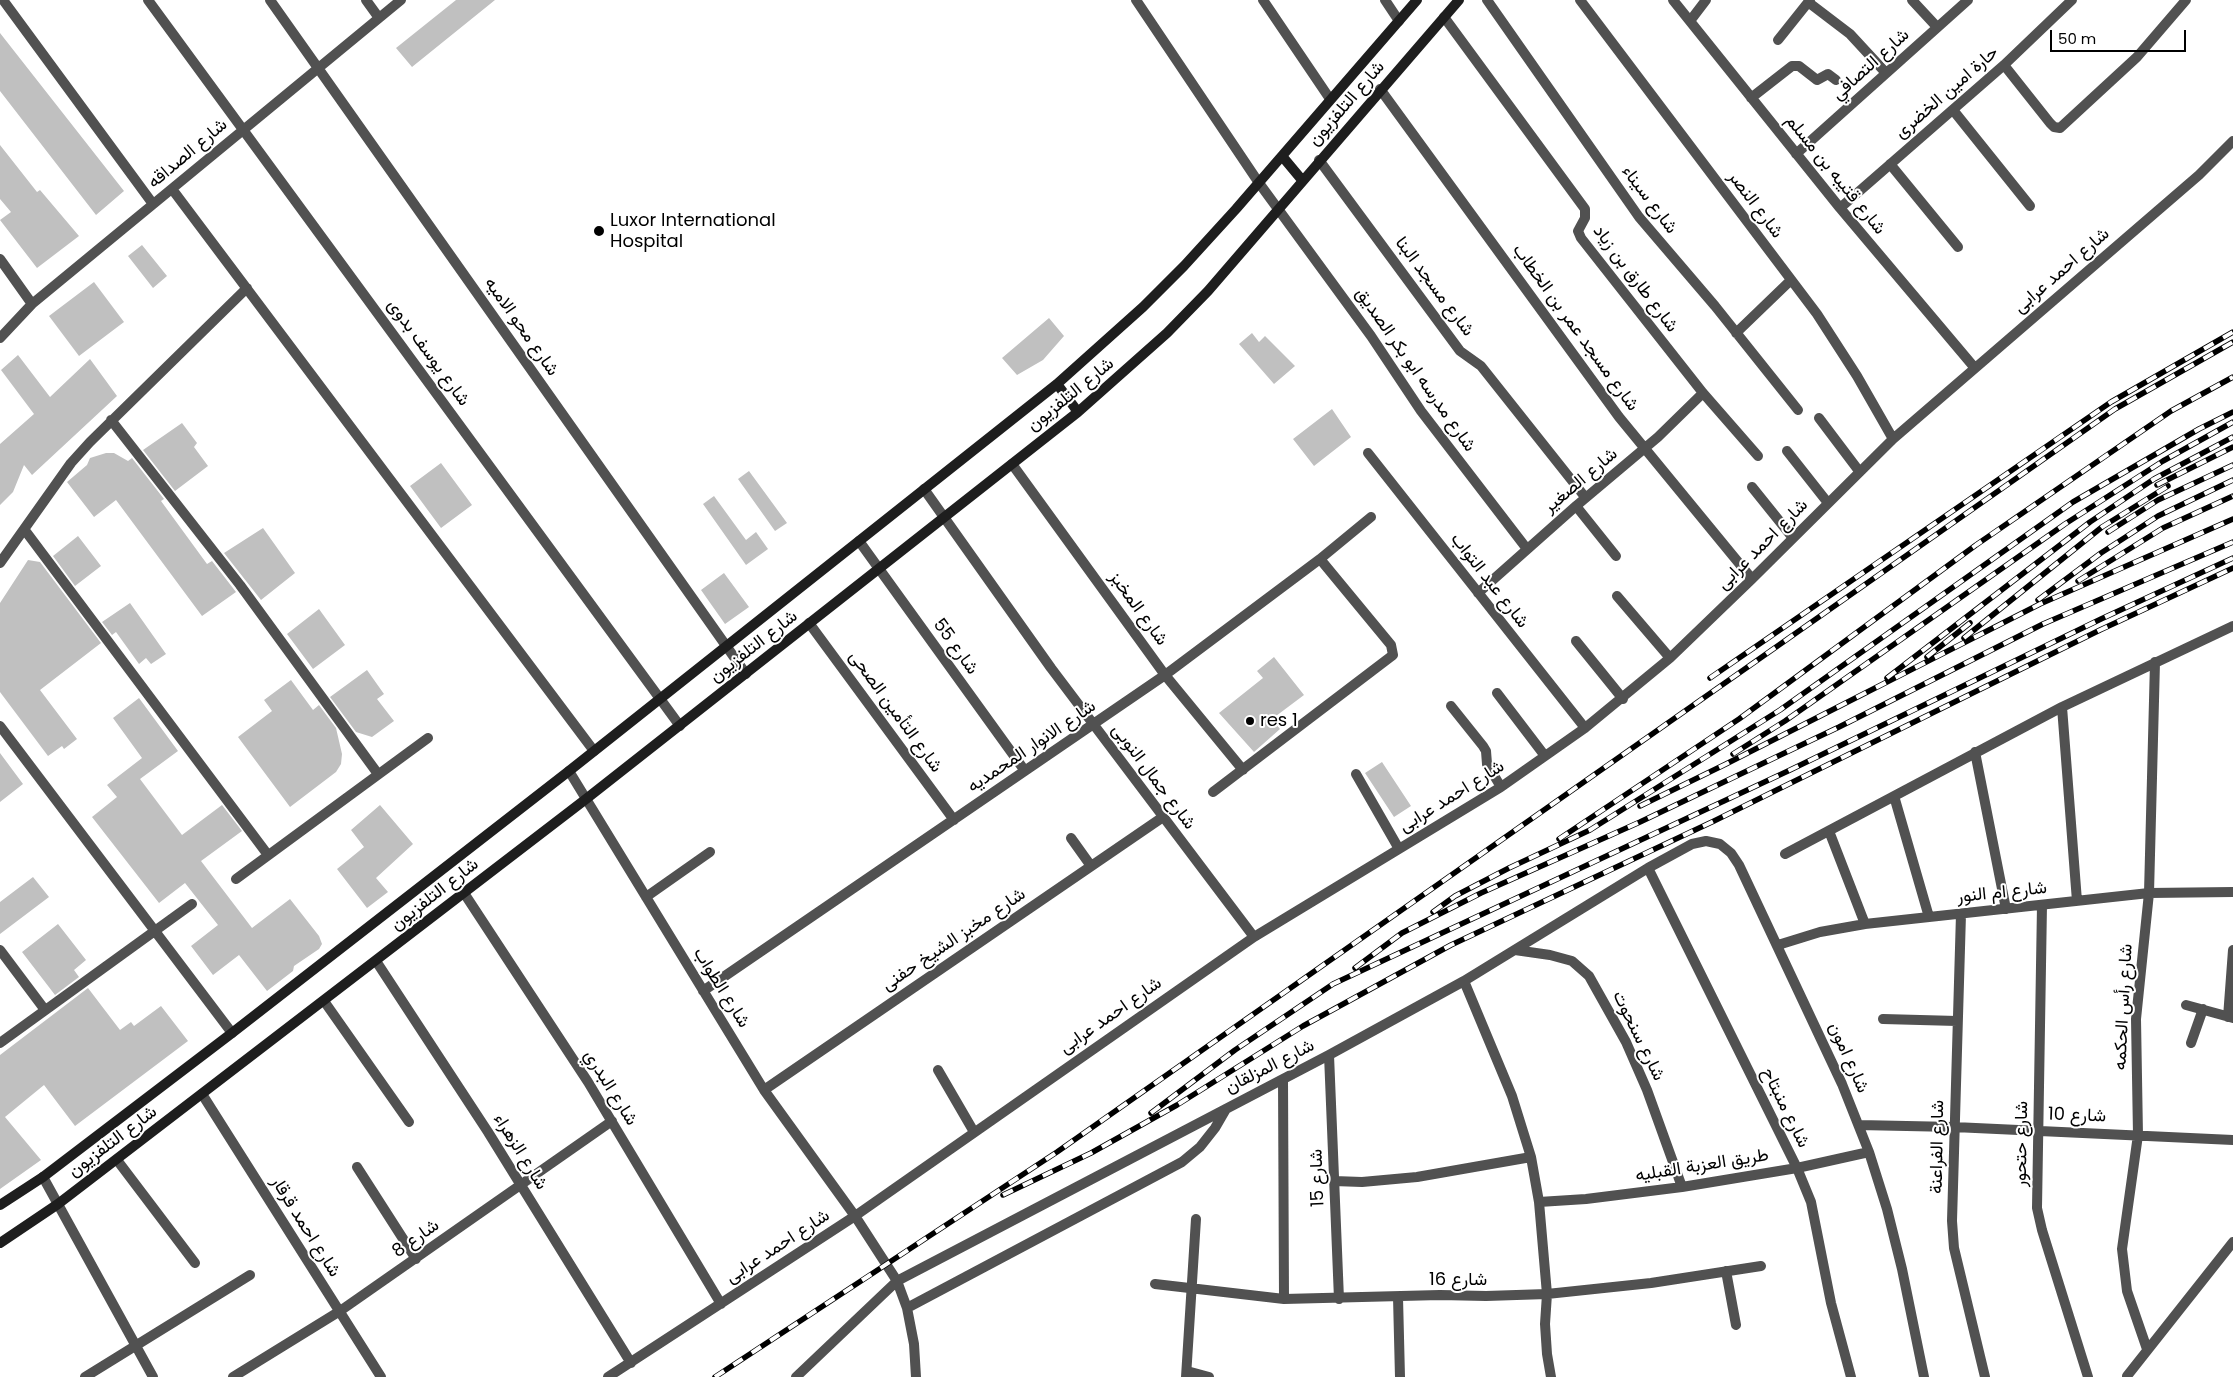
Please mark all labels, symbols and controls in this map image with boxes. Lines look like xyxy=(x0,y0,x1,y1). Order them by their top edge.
scale bar xyxy=(2053,20,2189,52)
street label: شارع التصافي xyxy=(1828,25,1914,105)
text: 50 m xyxy=(2058,28,2096,49)
street label: حارة امين الخضرى xyxy=(1891,42,2003,144)
street label: شارع التلفزيون xyxy=(1304,57,1390,151)
street label: شارع قتيبه بن مسلم xyxy=(1780,111,1890,239)
street label: شارع الصداقه xyxy=(144,115,232,193)
street label: شارع سيناء xyxy=(1616,162,1682,238)
street label: شارع النصر xyxy=(1723,167,1787,243)
place label: Luxor International Hospital xyxy=(610,210,776,252)
street label: شارع طارق بن زياد xyxy=(1588,221,1682,337)
marker: Luxor International Hospital xyxy=(592,224,606,238)
street label: شارع احمد عرابى xyxy=(2010,224,2114,318)
street label: شارع مسجد البنا xyxy=(1390,233,1478,341)
street label: شارع مسجد عمر بن الخطاب xyxy=(1507,240,1643,416)
street label: شارع محو الاميه xyxy=(479,273,563,381)
street label: شارع مدرسه ابو بكر الصديق xyxy=(1350,284,1480,456)
street label: شارع يوسف بدوى xyxy=(382,295,474,411)
street label: شارع التلفزيون xyxy=(1023,353,1119,437)
street label: شارع الصغير xyxy=(1539,444,1623,518)
street label: شارع احمد عرابى xyxy=(1713,495,1813,595)
street label: شارع عبد التواب xyxy=(1445,529,1533,633)
street label: شارع المخبز xyxy=(1104,568,1172,650)
street label: شارع التلفزيون xyxy=(706,606,802,688)
street label: شارع 55 xyxy=(928,615,982,679)
street label: شارع التأمين الصحى xyxy=(844,647,946,777)
street label: شارع الانوار المحمديه xyxy=(964,696,1100,798)
place label: res 1 xyxy=(1260,710,1298,732)
marker: res 1 xyxy=(1244,715,1256,727)
street label: شارع جمال النوبى xyxy=(1106,720,1200,834)
street label: شارع احمد عرابى xyxy=(1395,756,1509,838)
street label: شارع التلفزيون xyxy=(387,854,483,936)
street label: شارع ام النور xyxy=(1956,878,2048,908)
street label: شارع مخبز الشيخ حفنى xyxy=(878,884,1030,996)
street label: شارع رأس الحكمه xyxy=(2110,943,2138,1071)
street label: شارع الطواب xyxy=(688,944,754,1032)
street label: شارع احمد عرابى xyxy=(1056,973,1166,1059)
street label: شارع سنحوت xyxy=(1607,988,1669,1084)
street label: شارع امون xyxy=(1823,1019,1873,1097)
street label: شارع المزلقان xyxy=(1222,1035,1318,1099)
street label: شارع البدري xyxy=(578,1046,642,1130)
street label: شارع منبتاح xyxy=(1756,1064,1814,1152)
street label: شارع الفراعنة xyxy=(1926,1100,1950,1194)
street label: شارع حتحور xyxy=(2010,1101,2034,1187)
street label: شارع التلفزيون xyxy=(64,1102,162,1182)
street label: شارع 10 xyxy=(2048,1104,2106,1128)
street label: شارع الزهراء xyxy=(488,1110,552,1194)
street label: طريق العزبة القبليه xyxy=(1634,1145,1770,1187)
street label: شارع 15 xyxy=(1306,1149,1330,1207)
street label: شارع احمد قرقار xyxy=(265,1173,345,1281)
street label: شارع احمد عرابى xyxy=(722,1205,834,1289)
street label: شارع 8 xyxy=(388,1215,444,1263)
street label: شارع 16 xyxy=(1429,1269,1487,1291)

